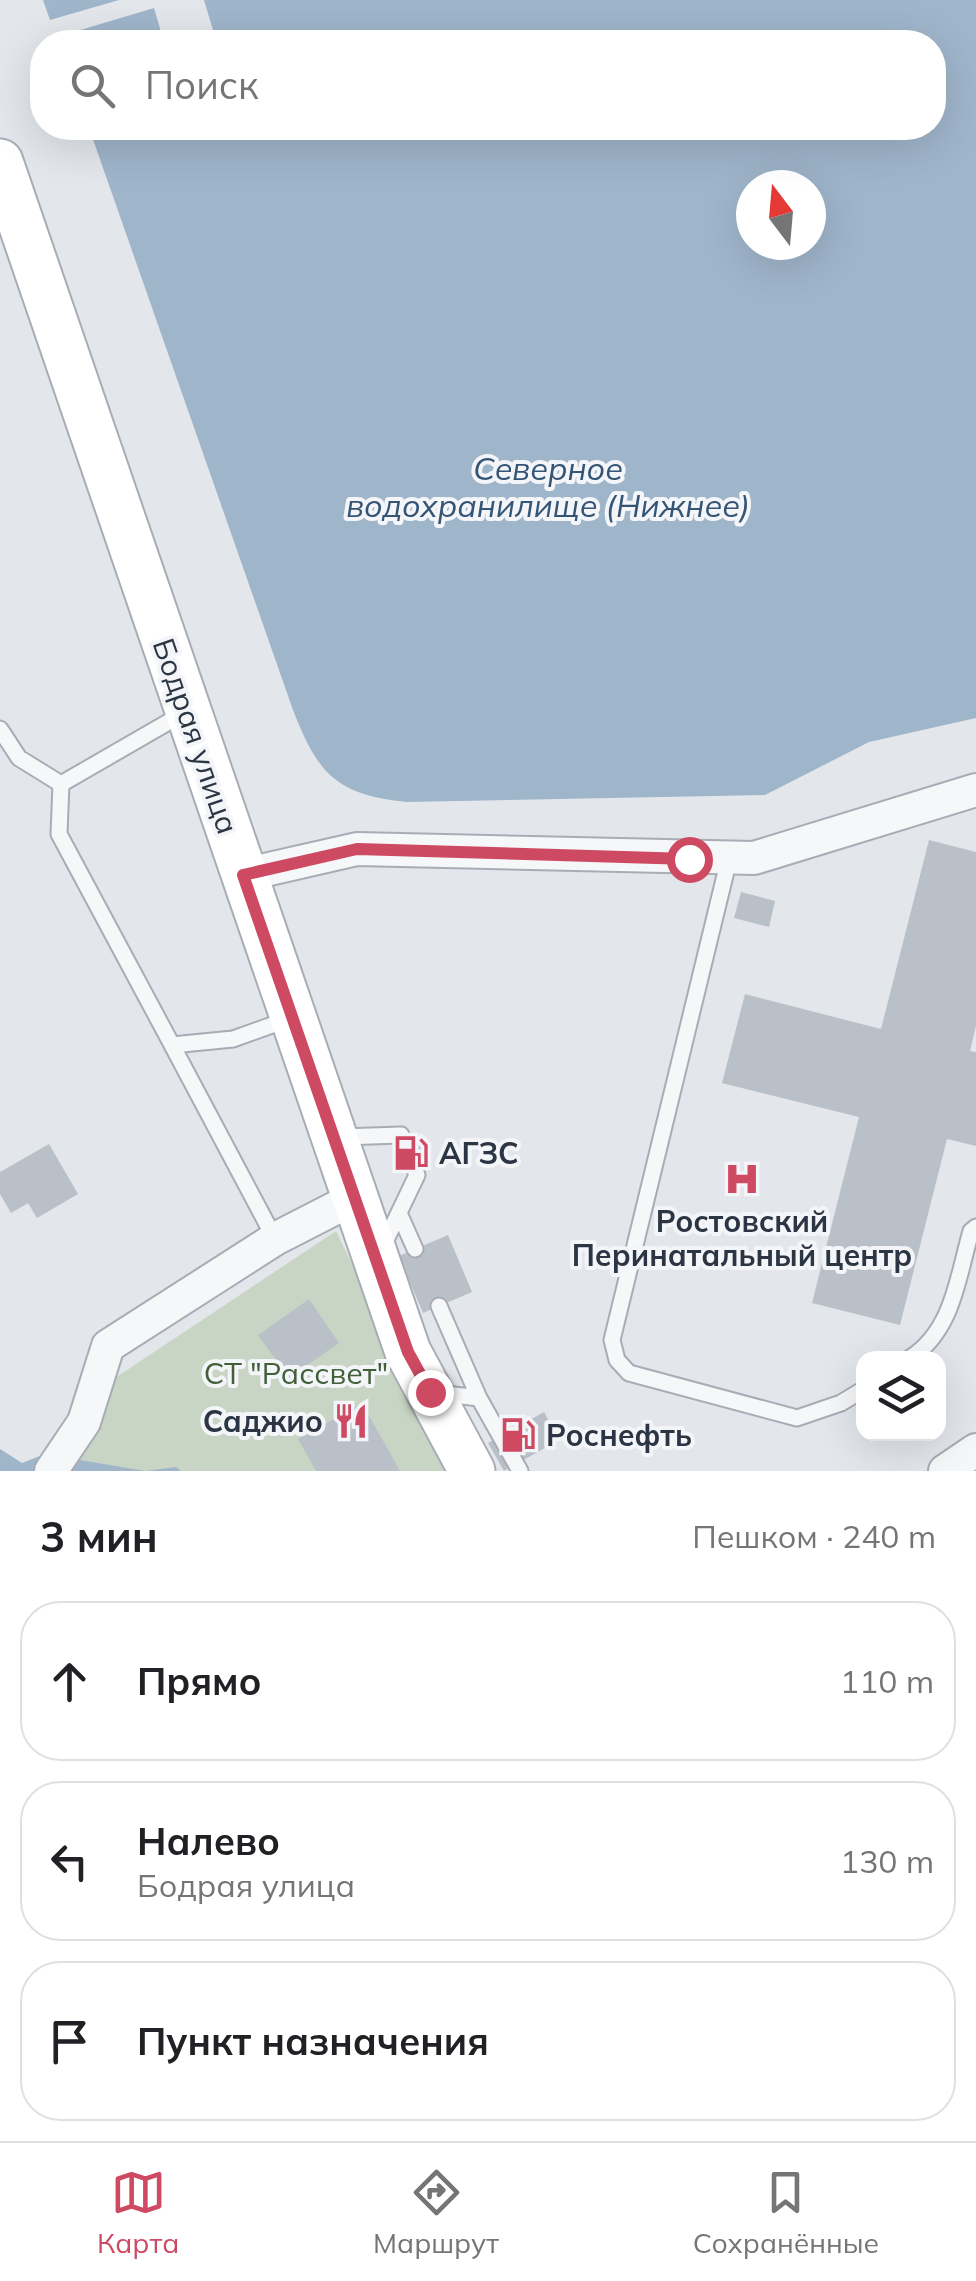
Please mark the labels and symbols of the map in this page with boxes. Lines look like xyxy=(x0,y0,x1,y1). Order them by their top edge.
north arrow xyxy=(736,170,826,260)
water label: Северное водохранилище (Нижнее) xyxy=(346,448,750,525)
street label: Бодрая улица xyxy=(145,633,247,839)
route start xyxy=(667,837,713,883)
fuel station icon: АГЗС xyxy=(392,1134,430,1172)
place label: АГЗС xyxy=(439,1134,519,1172)
hospital icon: Ростовский Перинатальный центр xyxy=(723,1160,761,1198)
place label: Ростовский Перинатальный центр xyxy=(572,1202,912,1274)
park label: СТ "Рассвет" xyxy=(204,1354,388,1392)
route end xyxy=(408,1370,454,1416)
place label: Саджио xyxy=(203,1402,323,1440)
restaurant icon: Саджио xyxy=(332,1402,370,1440)
fuel station icon: Роснефть xyxy=(499,1416,537,1454)
place label: Роснефть xyxy=(546,1416,692,1454)

